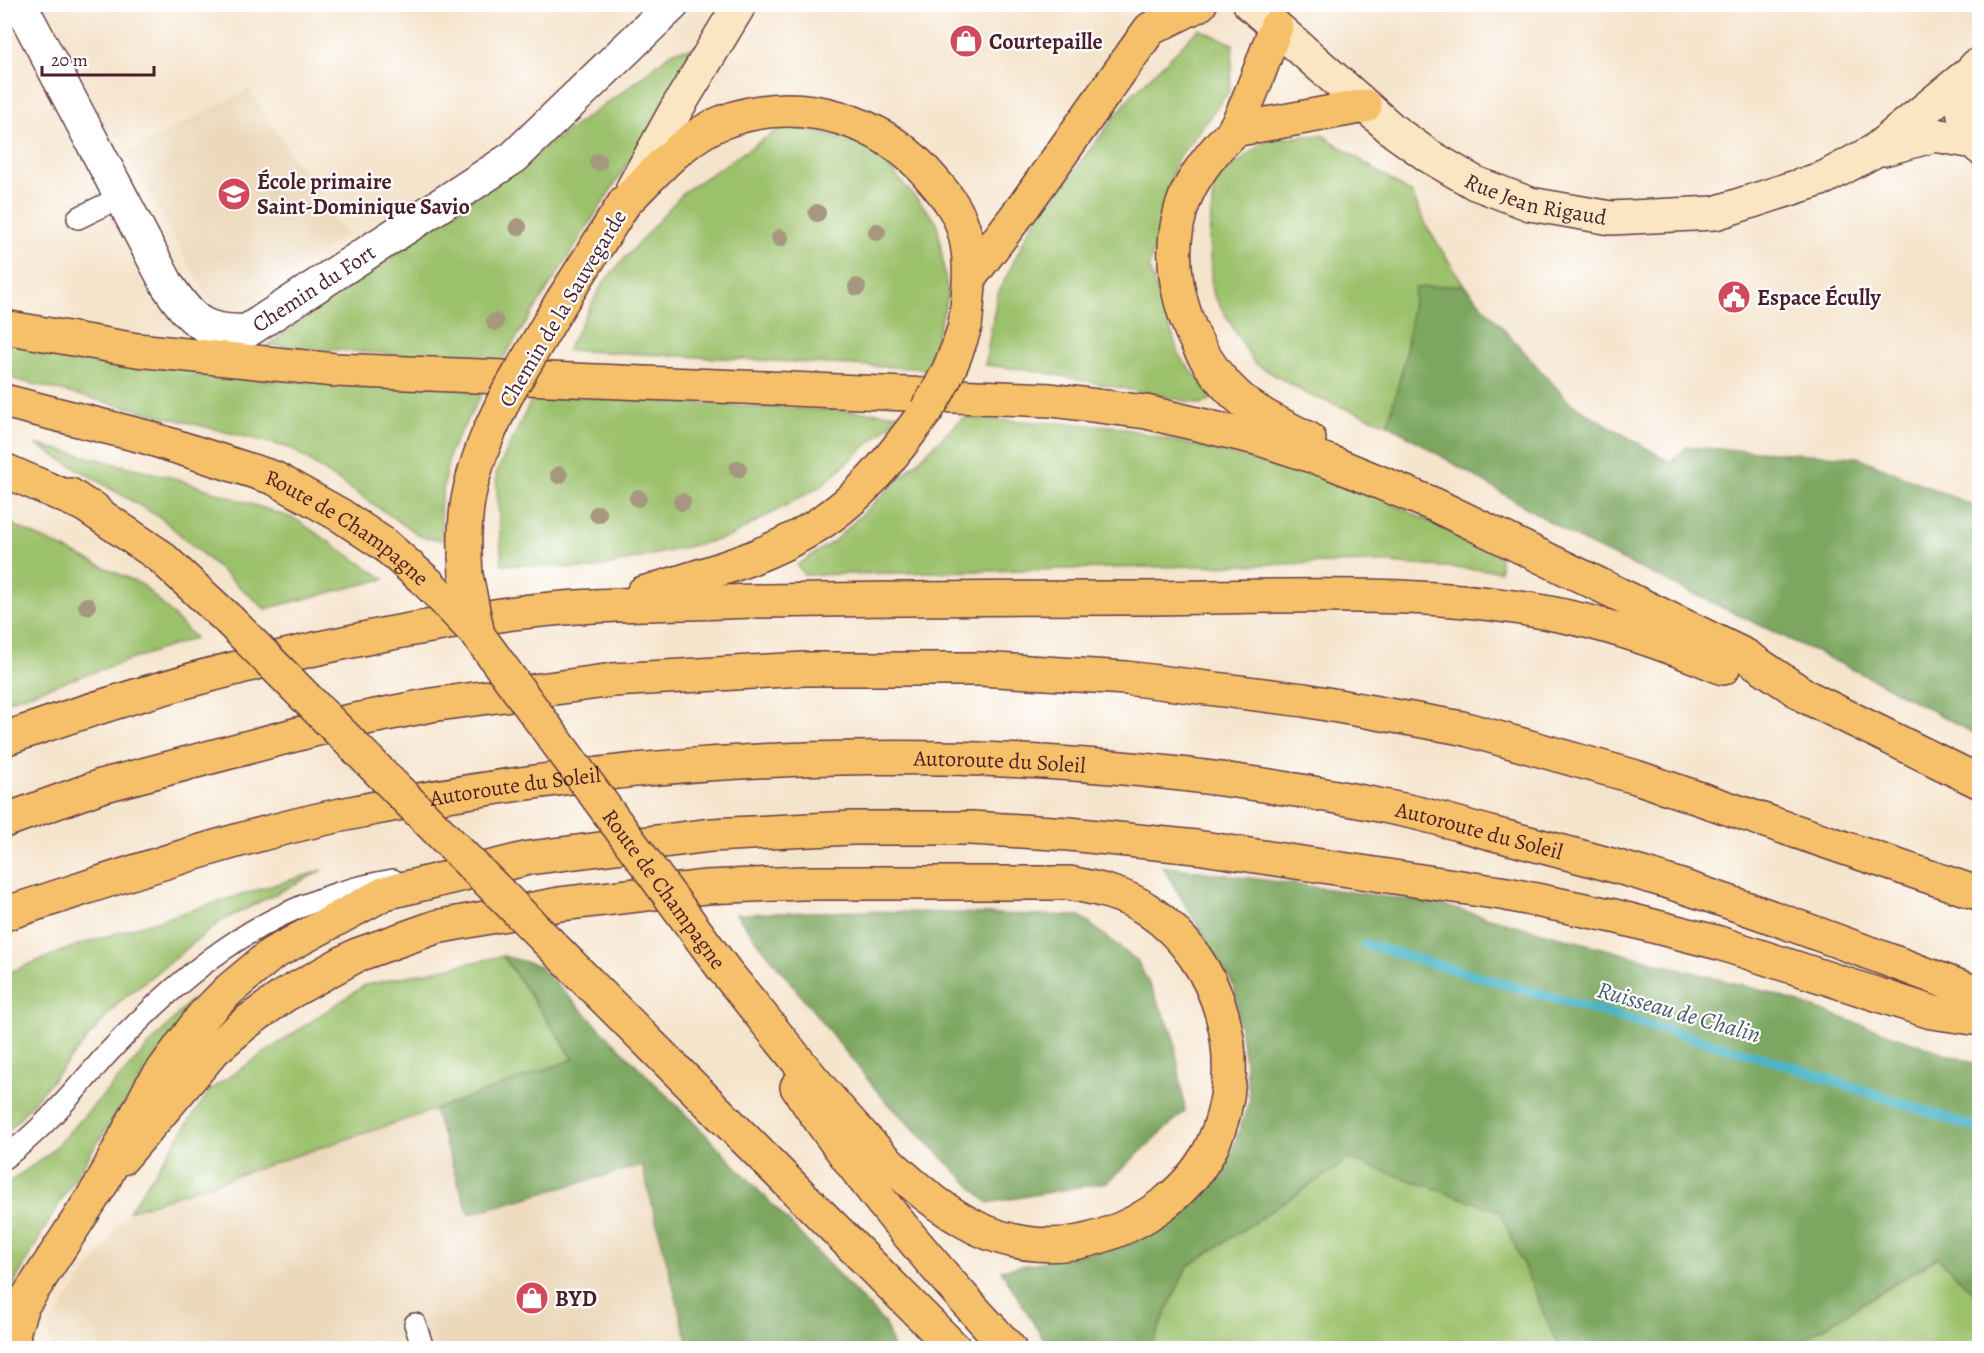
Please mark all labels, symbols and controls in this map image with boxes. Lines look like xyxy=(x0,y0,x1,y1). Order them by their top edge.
shop icon: Courtepaille xyxy=(948,23,984,59)
place label: Courtepaille xyxy=(989,27,1103,57)
scale bar xyxy=(42,39,154,77)
text: 20 m xyxy=(51,48,88,72)
street label: Rue Jean Rigaud xyxy=(1459,166,1609,233)
place label: École primaire Saint-Dominique Savio xyxy=(257,167,470,222)
school or university icon: École primaire Saint-Dominique Savio xyxy=(216,176,252,212)
street label: Chemin de la Sauvegarde xyxy=(492,204,634,413)
street label: Chemin du Fort xyxy=(247,237,381,340)
public building icon: Espace Écully xyxy=(1716,279,1752,315)
place label: Espace Écully xyxy=(1757,283,1881,313)
street label: Route de Champagne xyxy=(262,462,435,593)
street label: Autoroute du Soleil xyxy=(912,744,1087,781)
street label: Autoroute du Soleil xyxy=(427,760,602,814)
street label: Autoroute du Soleil xyxy=(1392,795,1566,867)
street label: Route de Champagne xyxy=(595,803,733,976)
water label: Ruisseau de Chalin xyxy=(1594,973,1764,1051)
shop icon: BYD xyxy=(514,1280,550,1316)
place label: BYD xyxy=(555,1284,597,1314)

